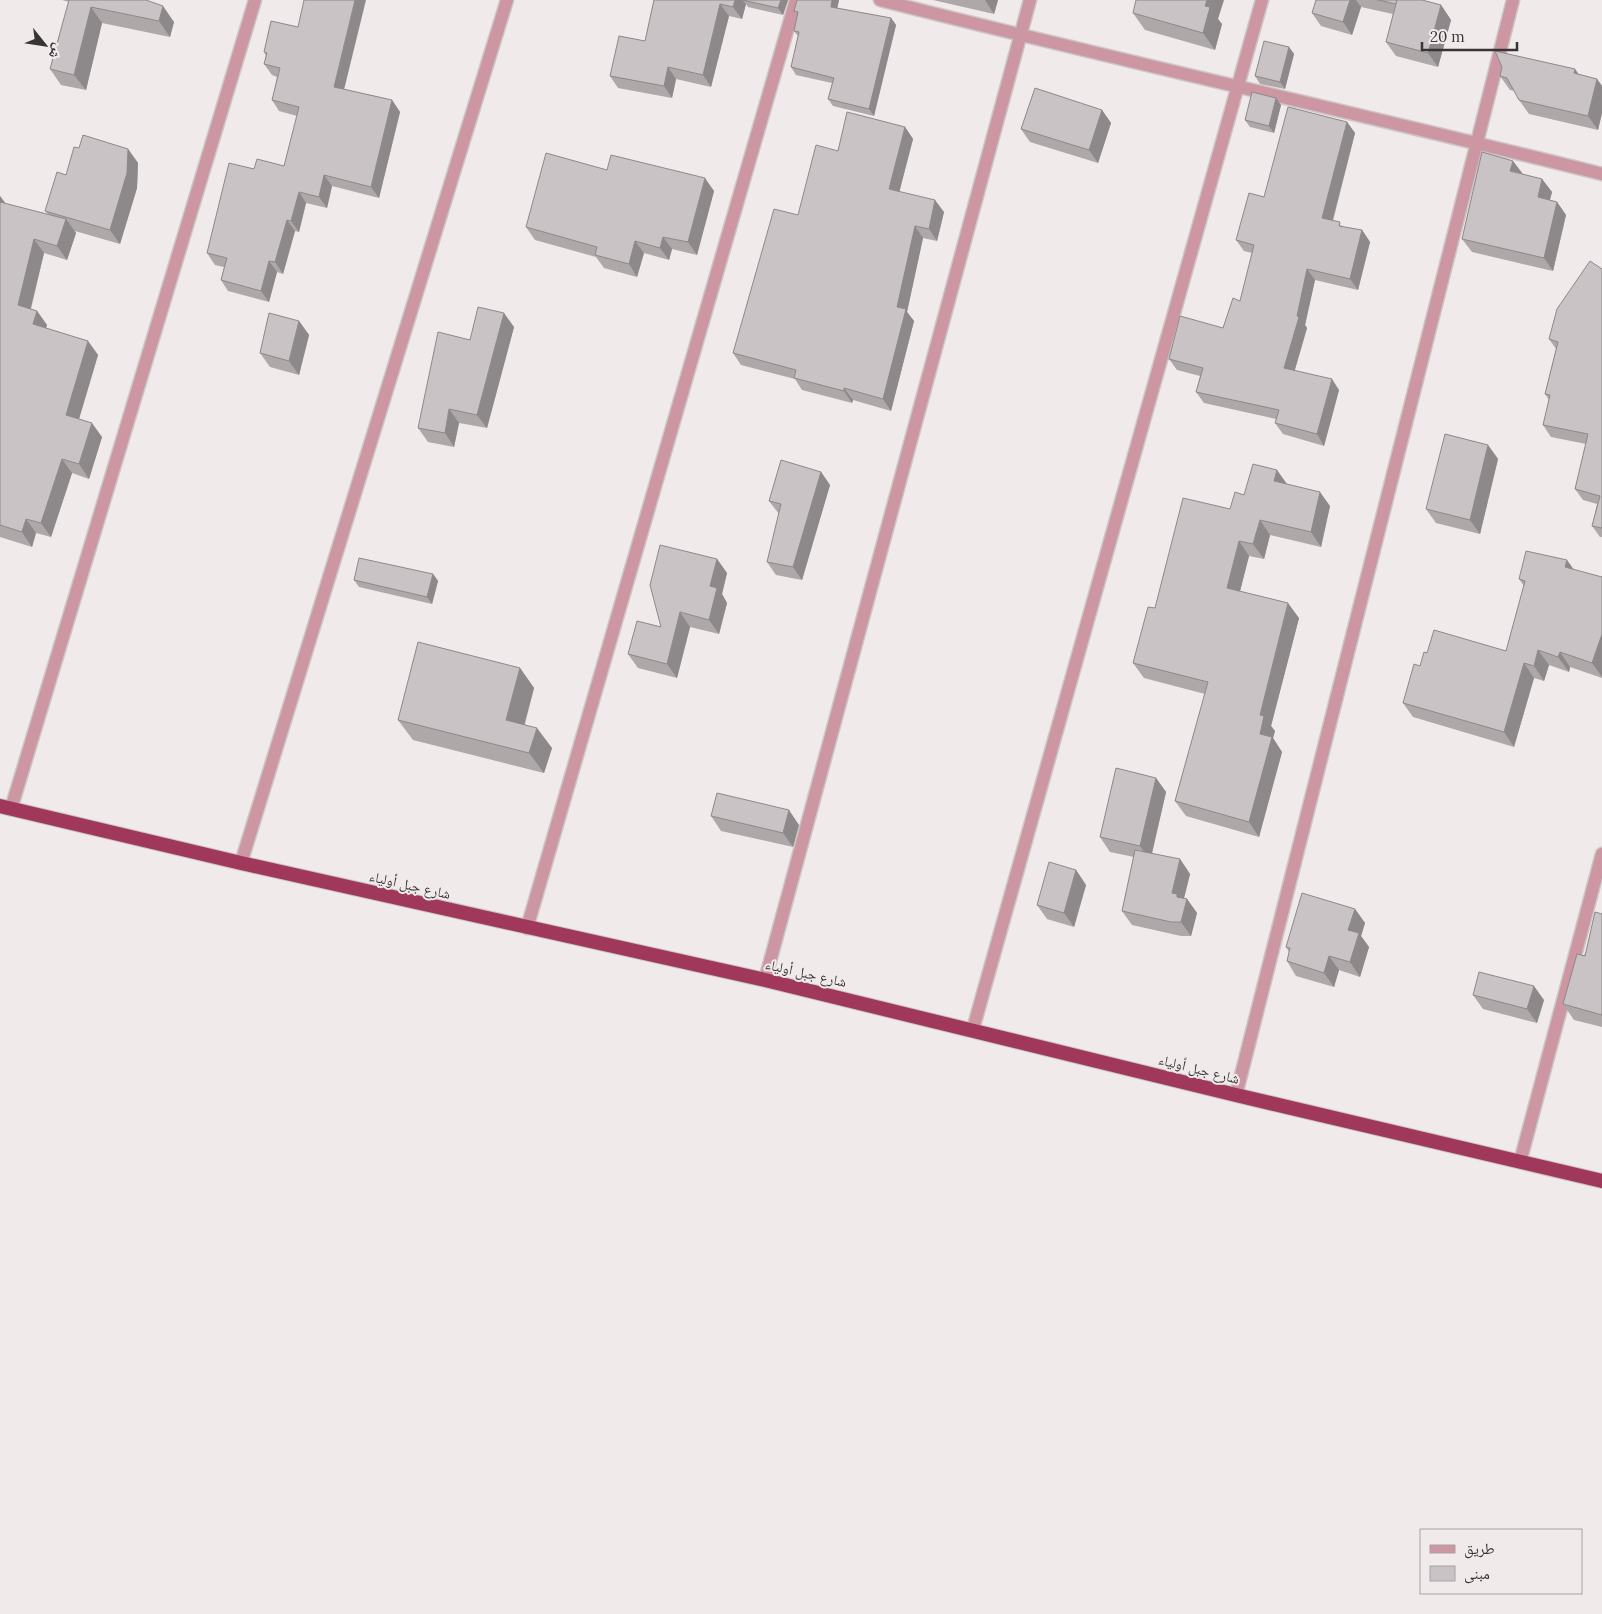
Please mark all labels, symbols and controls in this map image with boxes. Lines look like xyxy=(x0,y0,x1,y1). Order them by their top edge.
north arrow xyxy=(20,20,70,70)
scale bar xyxy=(1422,20,1517,52)
text: 20 m xyxy=(1430,27,1465,46)
text: ش xyxy=(45,41,68,63)
street label: شارع جبل أولياء xyxy=(367,867,452,904)
street label: شارع جبل أولياء xyxy=(763,955,848,992)
street label: شارع جبل أولياء xyxy=(1156,1050,1241,1089)
legend xyxy=(1420,1529,1582,1594)
text: طريق xyxy=(1464,1539,1495,1559)
text: مبنى xyxy=(1464,1564,1490,1584)

